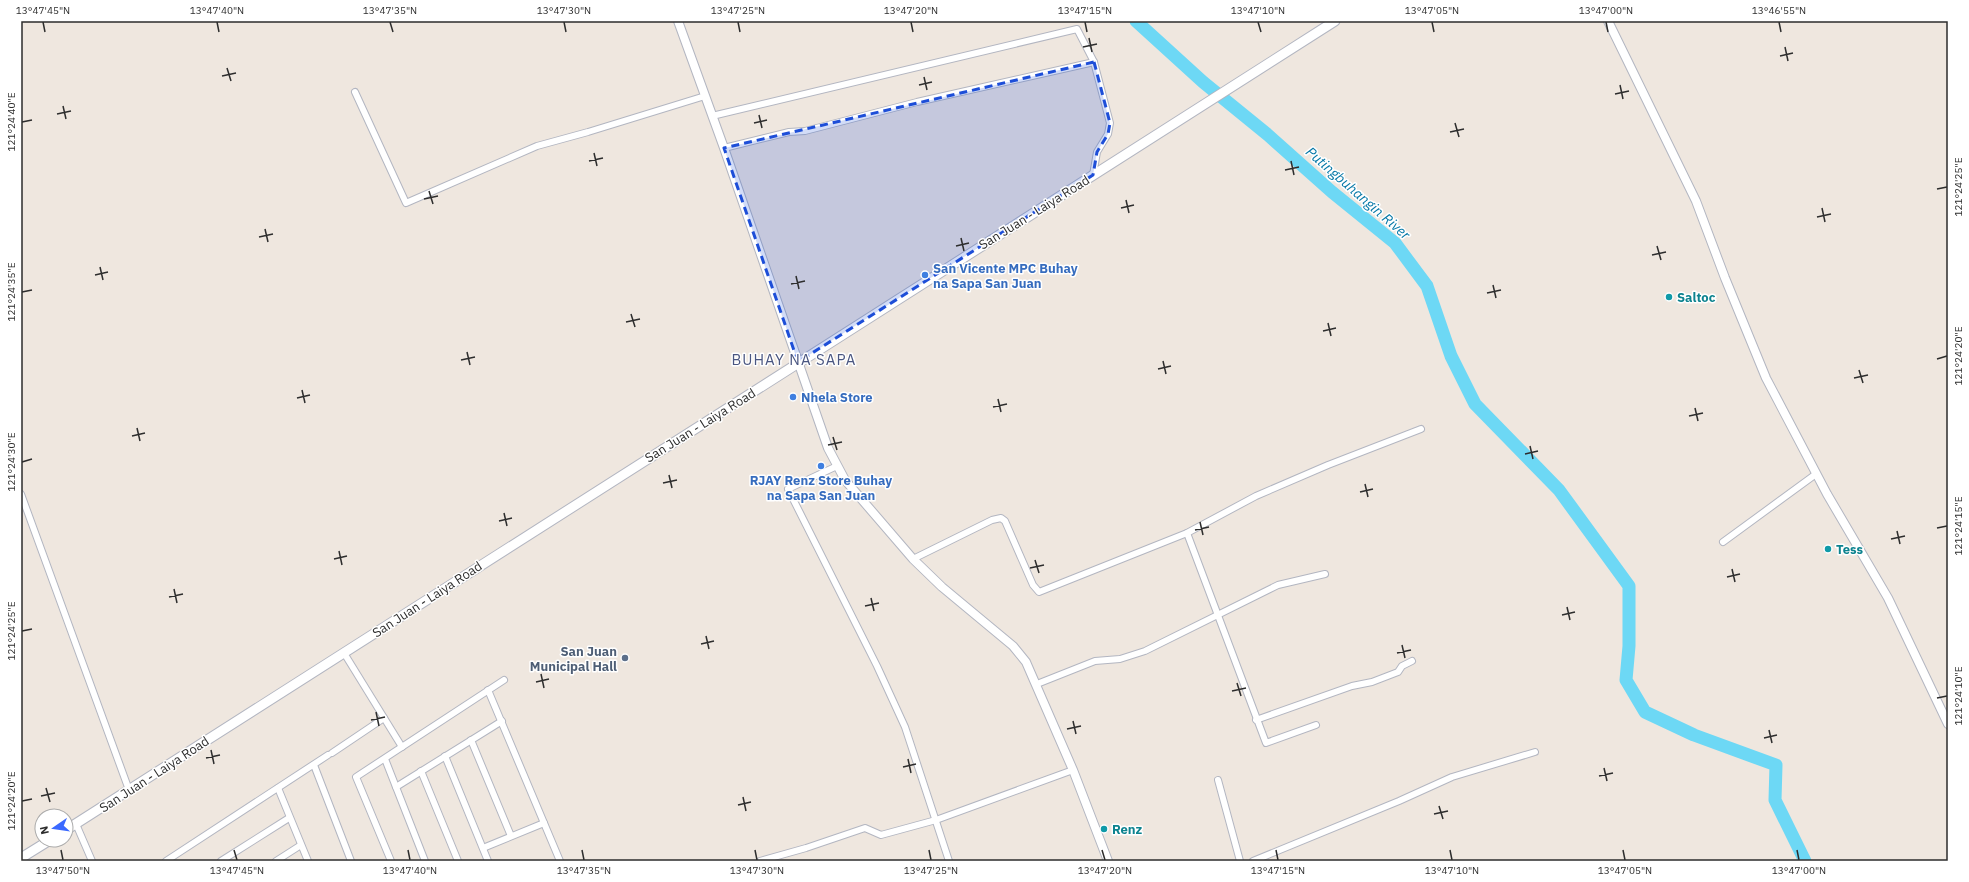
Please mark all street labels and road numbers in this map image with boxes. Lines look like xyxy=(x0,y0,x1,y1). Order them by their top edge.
street label: San Juan - Laiya Road xyxy=(976,171,1093,253)
street label: San Juan - Laiya Road xyxy=(642,384,759,466)
street label: San Juan - Laiya Road xyxy=(369,558,485,641)
street label: San Juan - Laiya Road xyxy=(96,733,212,816)

